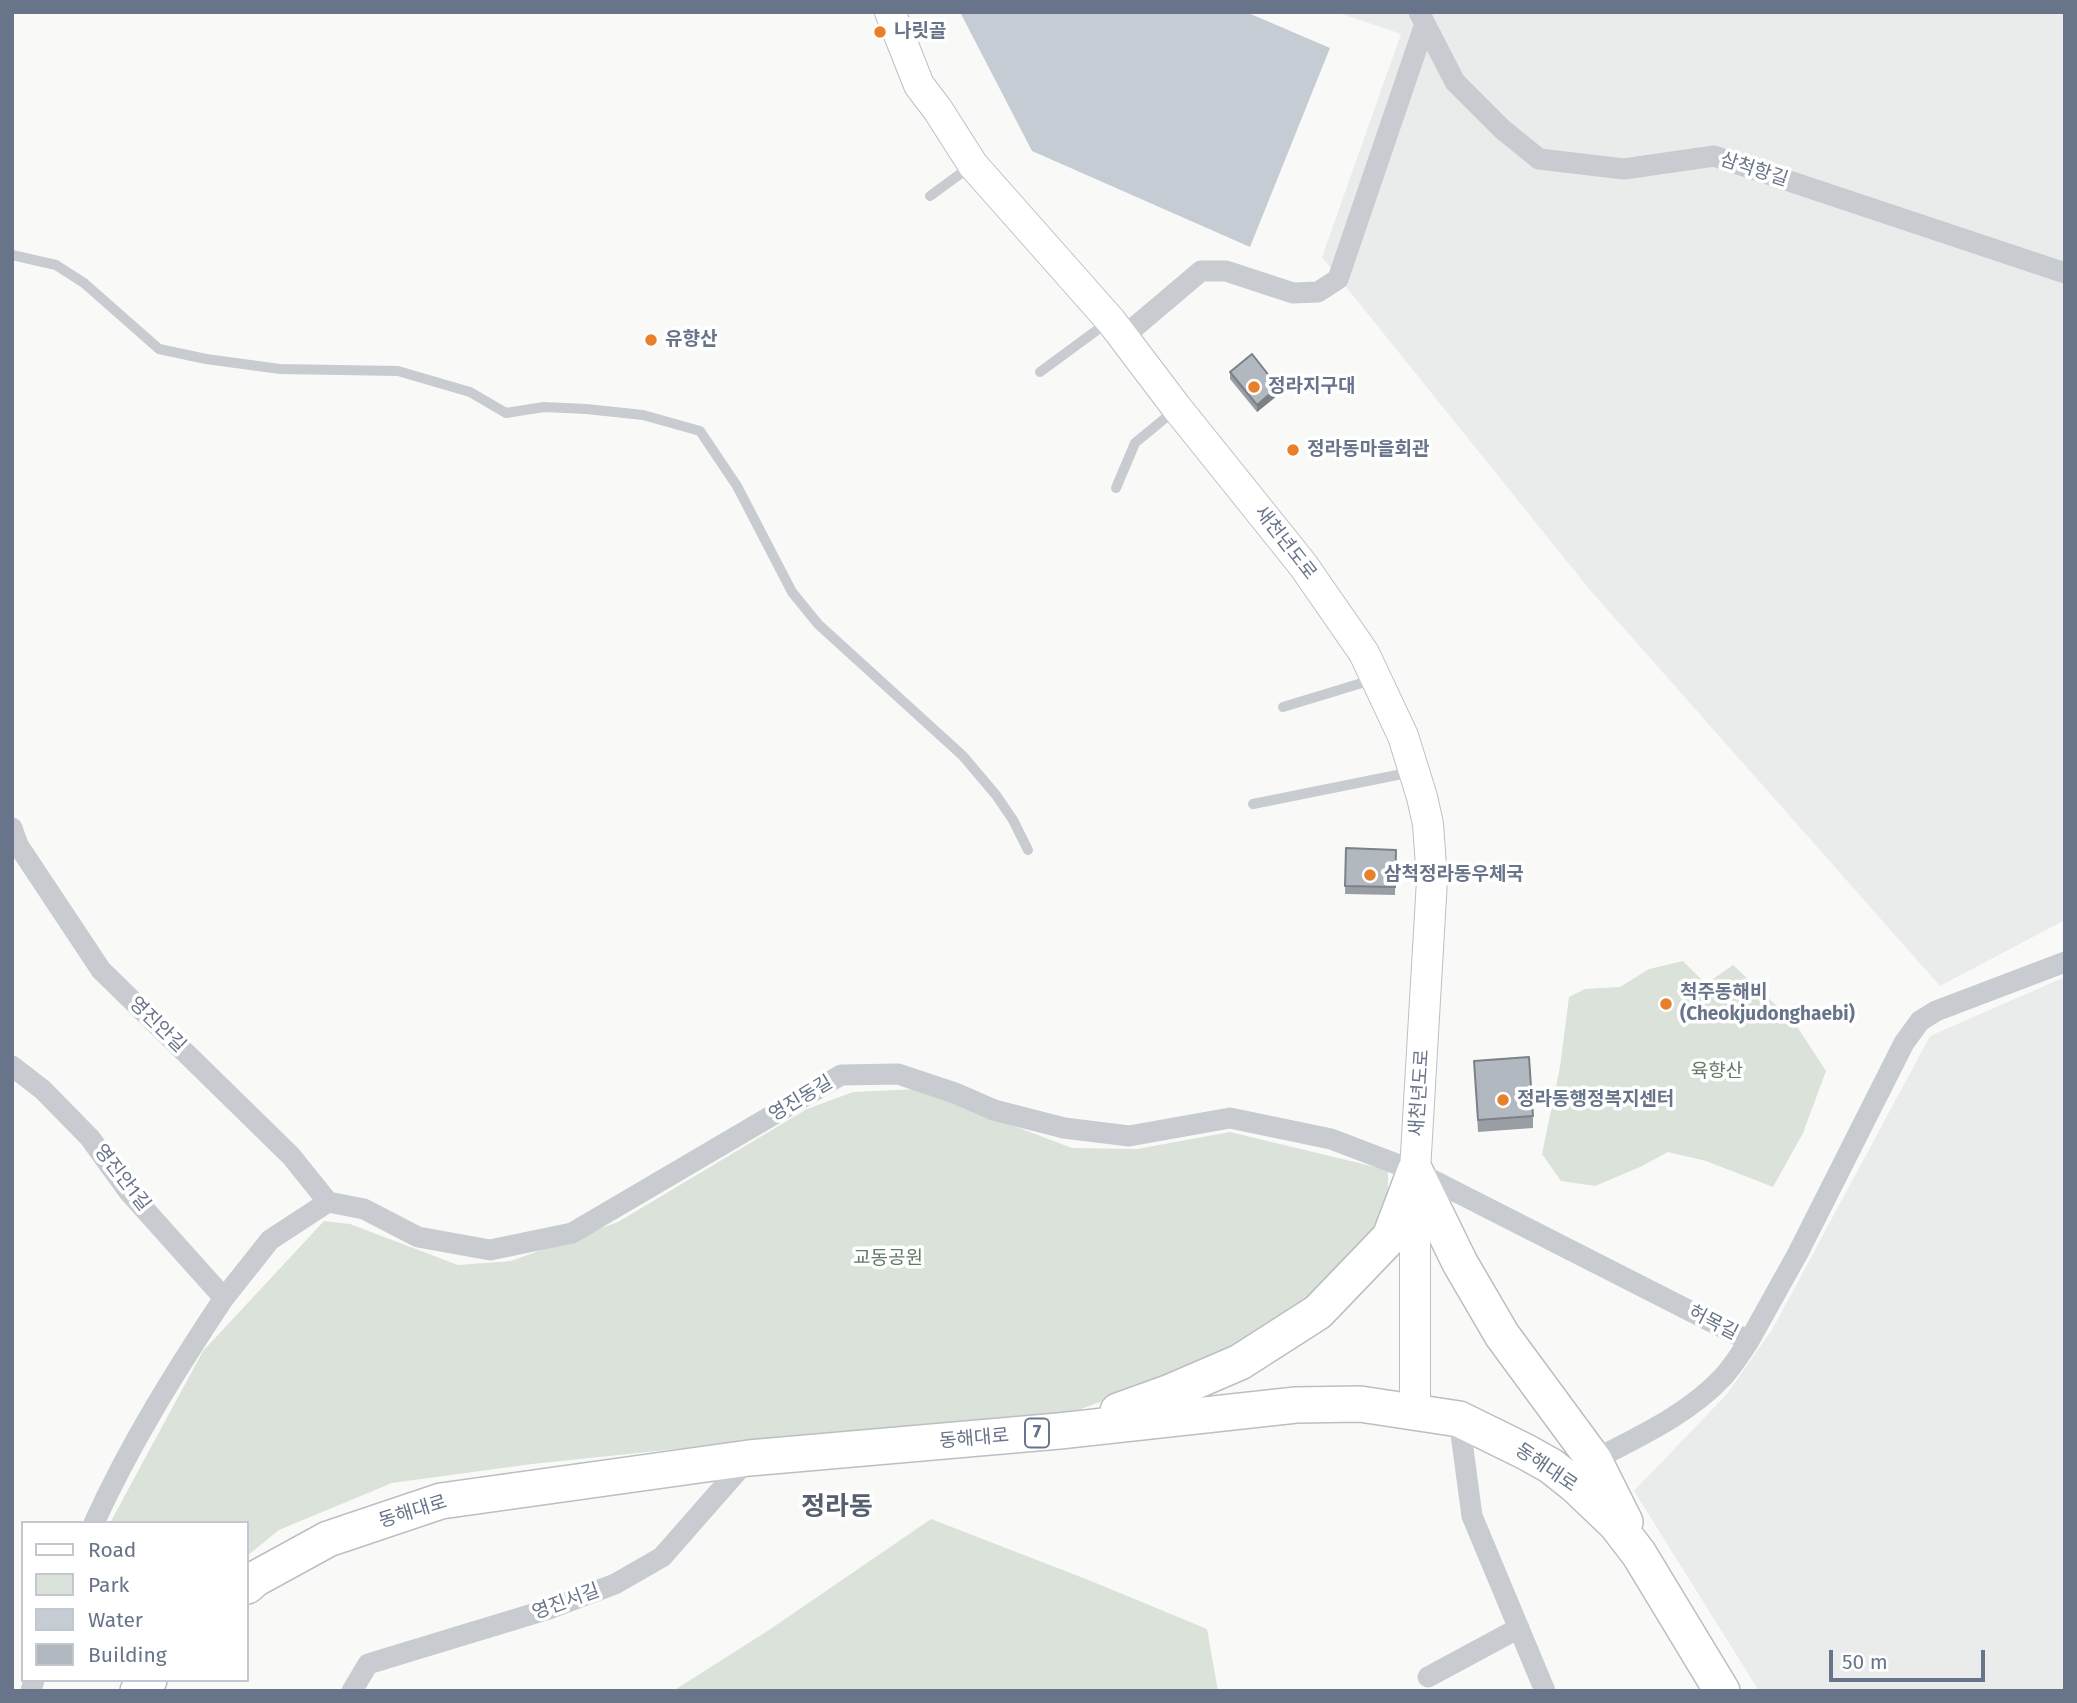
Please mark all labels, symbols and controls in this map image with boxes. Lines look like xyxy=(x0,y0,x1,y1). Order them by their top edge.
place label: 나릿골 xyxy=(894,21,946,43)
marker: 나릿골 xyxy=(872,24,888,40)
street label: 삼척항길 xyxy=(1717,148,1791,192)
place label: 유향산 xyxy=(665,329,717,351)
marker: 유향산 xyxy=(643,332,659,348)
place label: 정라지구대 xyxy=(1268,376,1355,398)
marker: 정라지구대 xyxy=(1246,379,1262,395)
place label: 정라동마을회관 xyxy=(1307,439,1429,461)
marker: 정라동마을회관 xyxy=(1285,442,1301,458)
street label: 새천년도로 xyxy=(1249,502,1321,584)
place label: 삼척정라동우체국 xyxy=(1384,864,1524,886)
marker: 삼척정라동우체국 xyxy=(1362,867,1378,883)
place label: 척주동해비 (Cheokjudonghaebi) xyxy=(1680,982,1855,1026)
street label: 영진안길 xyxy=(124,993,190,1057)
marker: 척주동해비 (Cheokjudonghaebi) xyxy=(1658,996,1674,1012)
street label: 새천년도로 xyxy=(1406,1049,1434,1137)
park label: 육향산 xyxy=(1691,1061,1743,1083)
street label: 영진동길 xyxy=(765,1071,837,1127)
place label: 정라동행정복지센터 xyxy=(1517,1089,1674,1111)
marker: 정라동행정복지센터 xyxy=(1495,1092,1511,1108)
street label: 영진안1길 xyxy=(89,1140,155,1216)
park label: 교동공원 xyxy=(853,1248,923,1270)
street label: 허목길 xyxy=(1684,1301,1742,1345)
road number: 7 xyxy=(1025,1418,1049,1448)
street label: 동해대로 xyxy=(938,1425,1010,1453)
street label: 동해대로 xyxy=(1511,1439,1581,1497)
street label: 동해대로 xyxy=(376,1491,450,1533)
district label: 정라동 xyxy=(801,1492,873,1524)
legend xyxy=(21,1521,248,1682)
text: Road xyxy=(88,1537,136,1563)
text: Park xyxy=(88,1572,129,1598)
street label: 영진서길 xyxy=(529,1579,603,1625)
text: Water xyxy=(88,1607,143,1633)
scale bar xyxy=(1832,1636,1988,1680)
text: Building xyxy=(88,1642,167,1668)
text: 50 m xyxy=(1842,1649,1888,1675)

